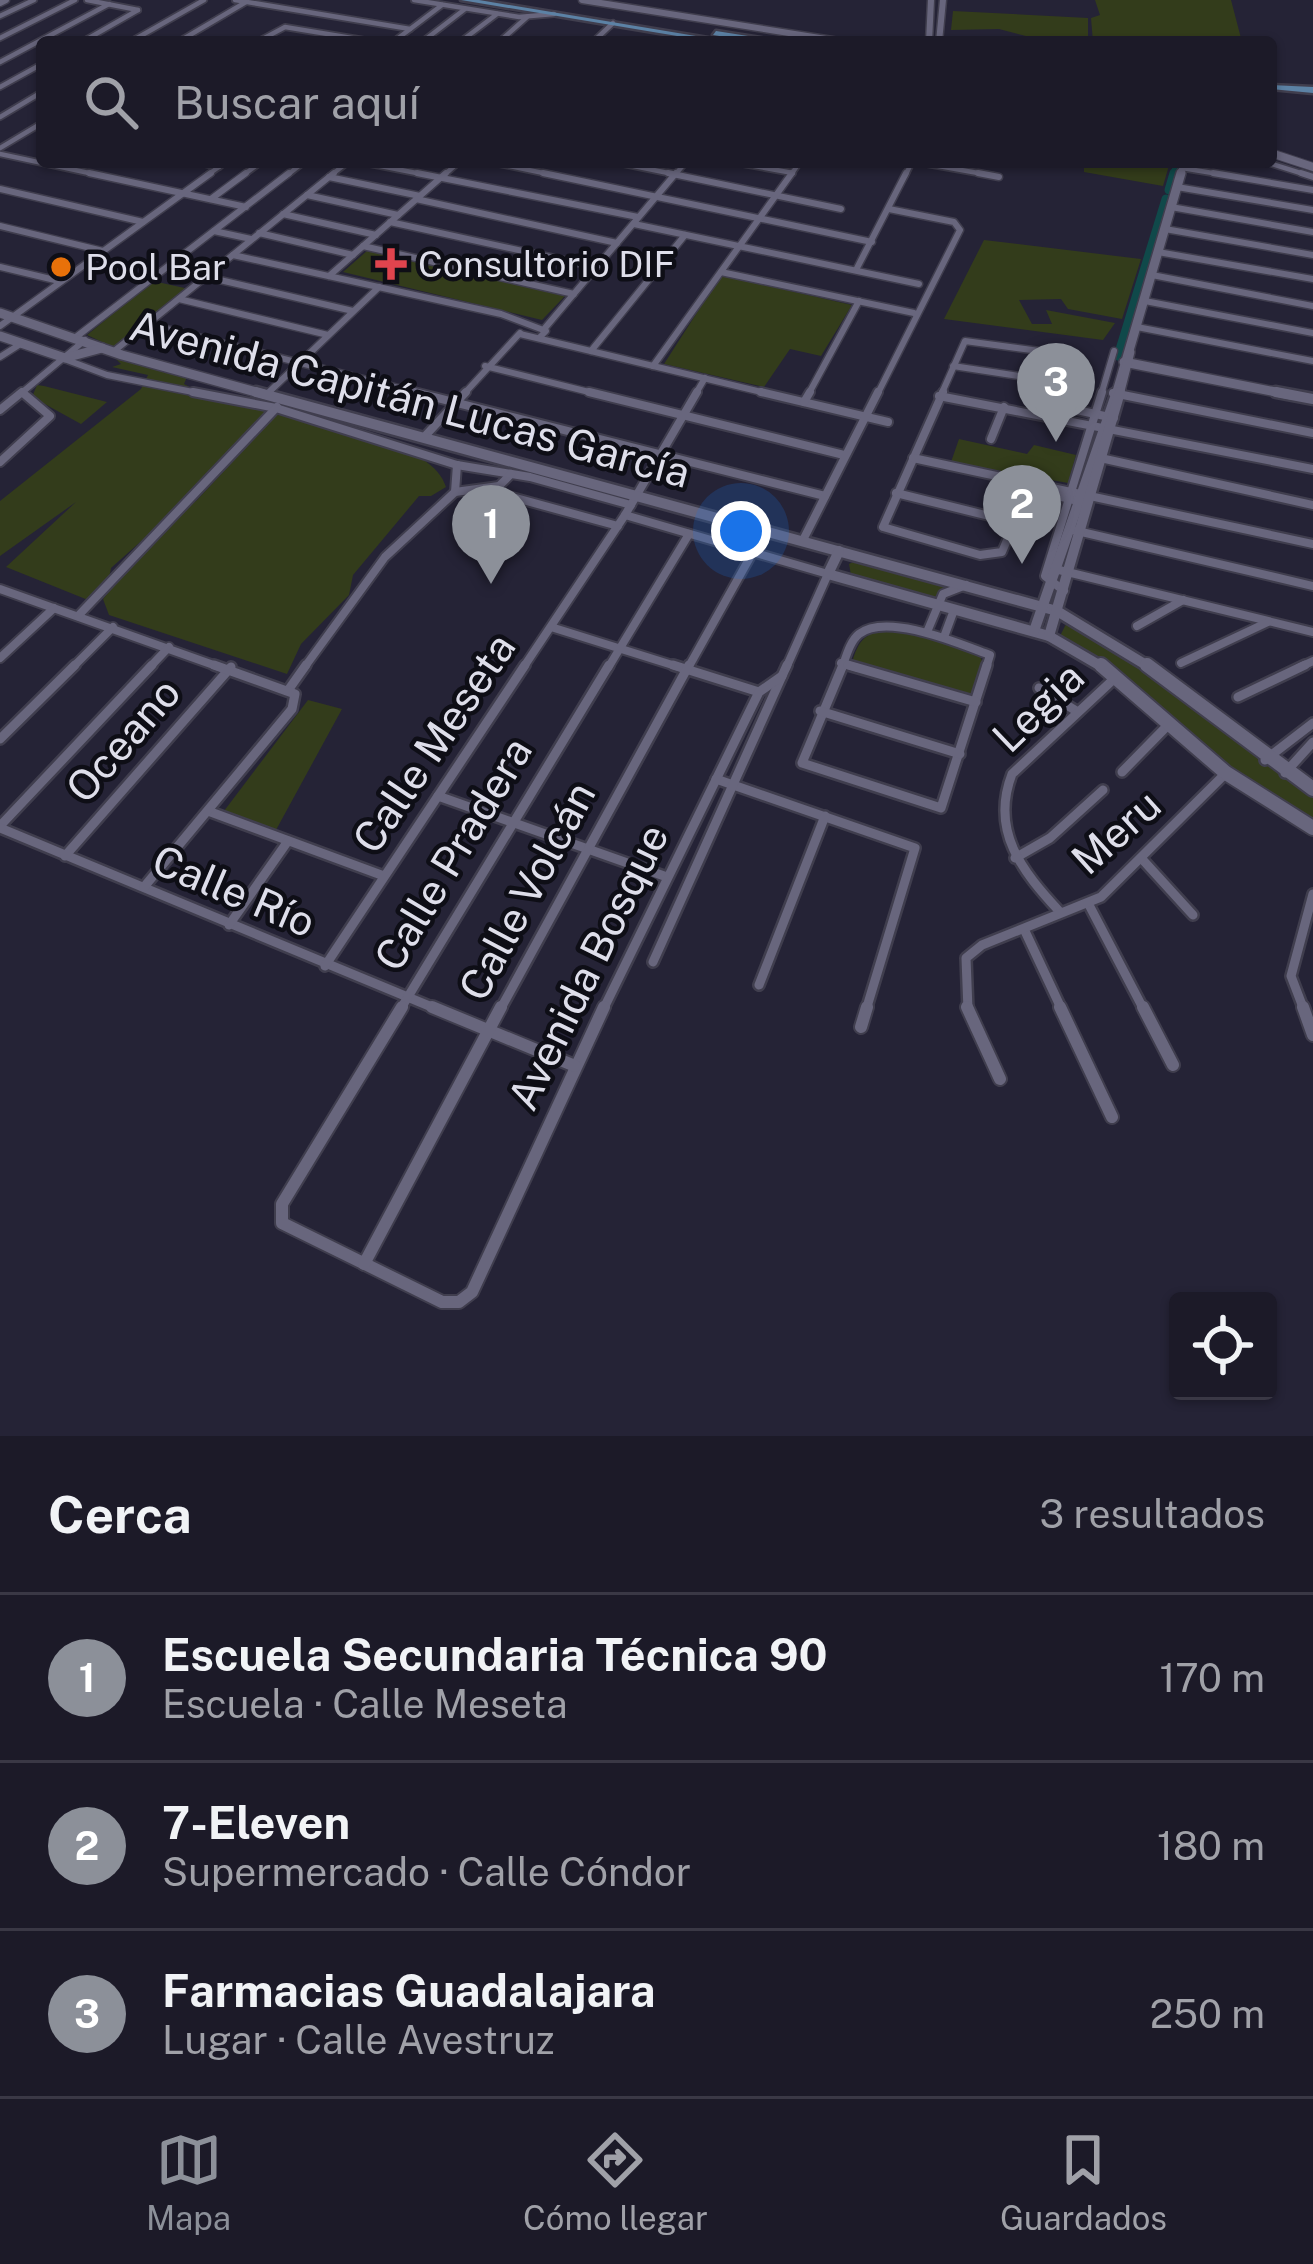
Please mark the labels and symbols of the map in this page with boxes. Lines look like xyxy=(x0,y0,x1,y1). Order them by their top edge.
place label: Consultorio DIF xyxy=(418,243,675,285)
place label: Pool Bar xyxy=(85,246,226,288)
marker: Consultorio DIF xyxy=(375,248,407,280)
marker: Pool Bar xyxy=(48,254,74,280)
street label: Avenida Capitán Lucas García xyxy=(125,300,695,497)
pin: 3 xyxy=(1017,343,1095,442)
pin: 2 xyxy=(983,465,1061,564)
pin: 1 xyxy=(452,485,530,584)
your location xyxy=(711,501,771,561)
street label: Calle Meseta xyxy=(342,624,525,861)
street label: Legia xyxy=(982,652,1093,761)
street label: Oceano xyxy=(56,668,190,812)
street label: Calle Pradera xyxy=(364,729,541,979)
street label: Calle Volcán xyxy=(449,773,605,1008)
street label: Meru xyxy=(1062,779,1170,884)
street label: Avenida Bosque xyxy=(497,816,678,1117)
street label: Calle Río xyxy=(146,835,323,947)

